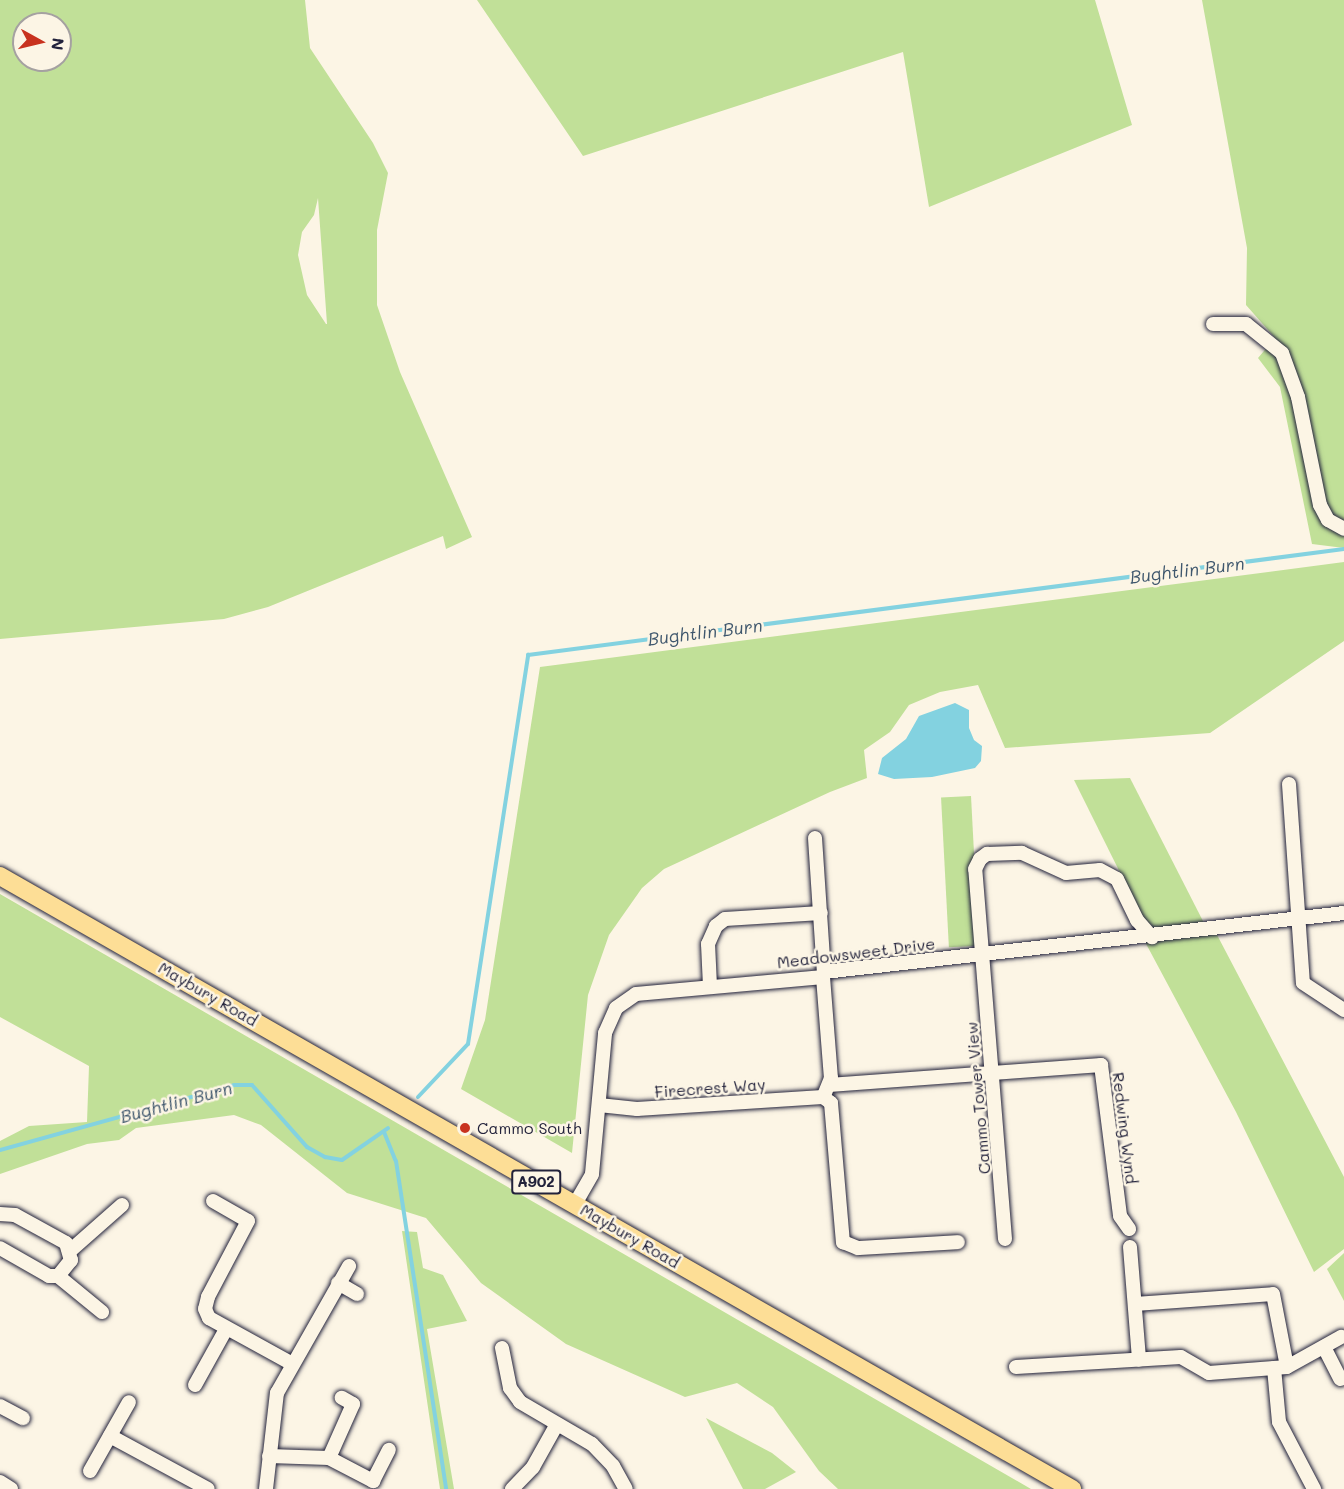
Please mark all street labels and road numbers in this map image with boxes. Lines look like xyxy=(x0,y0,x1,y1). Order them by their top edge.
street label: Meadowsweet Drive xyxy=(776,934,936,972)
street label: Maybury Road xyxy=(155,958,261,1030)
street label: Cammo Tower View xyxy=(962,1021,994,1175)
street label: Redwing Wynd xyxy=(1109,1071,1141,1185)
street label: Firecrest Way xyxy=(654,1075,766,1101)
road number: A902 xyxy=(510,1170,562,1194)
street label: Maybury Road xyxy=(577,1200,683,1272)

